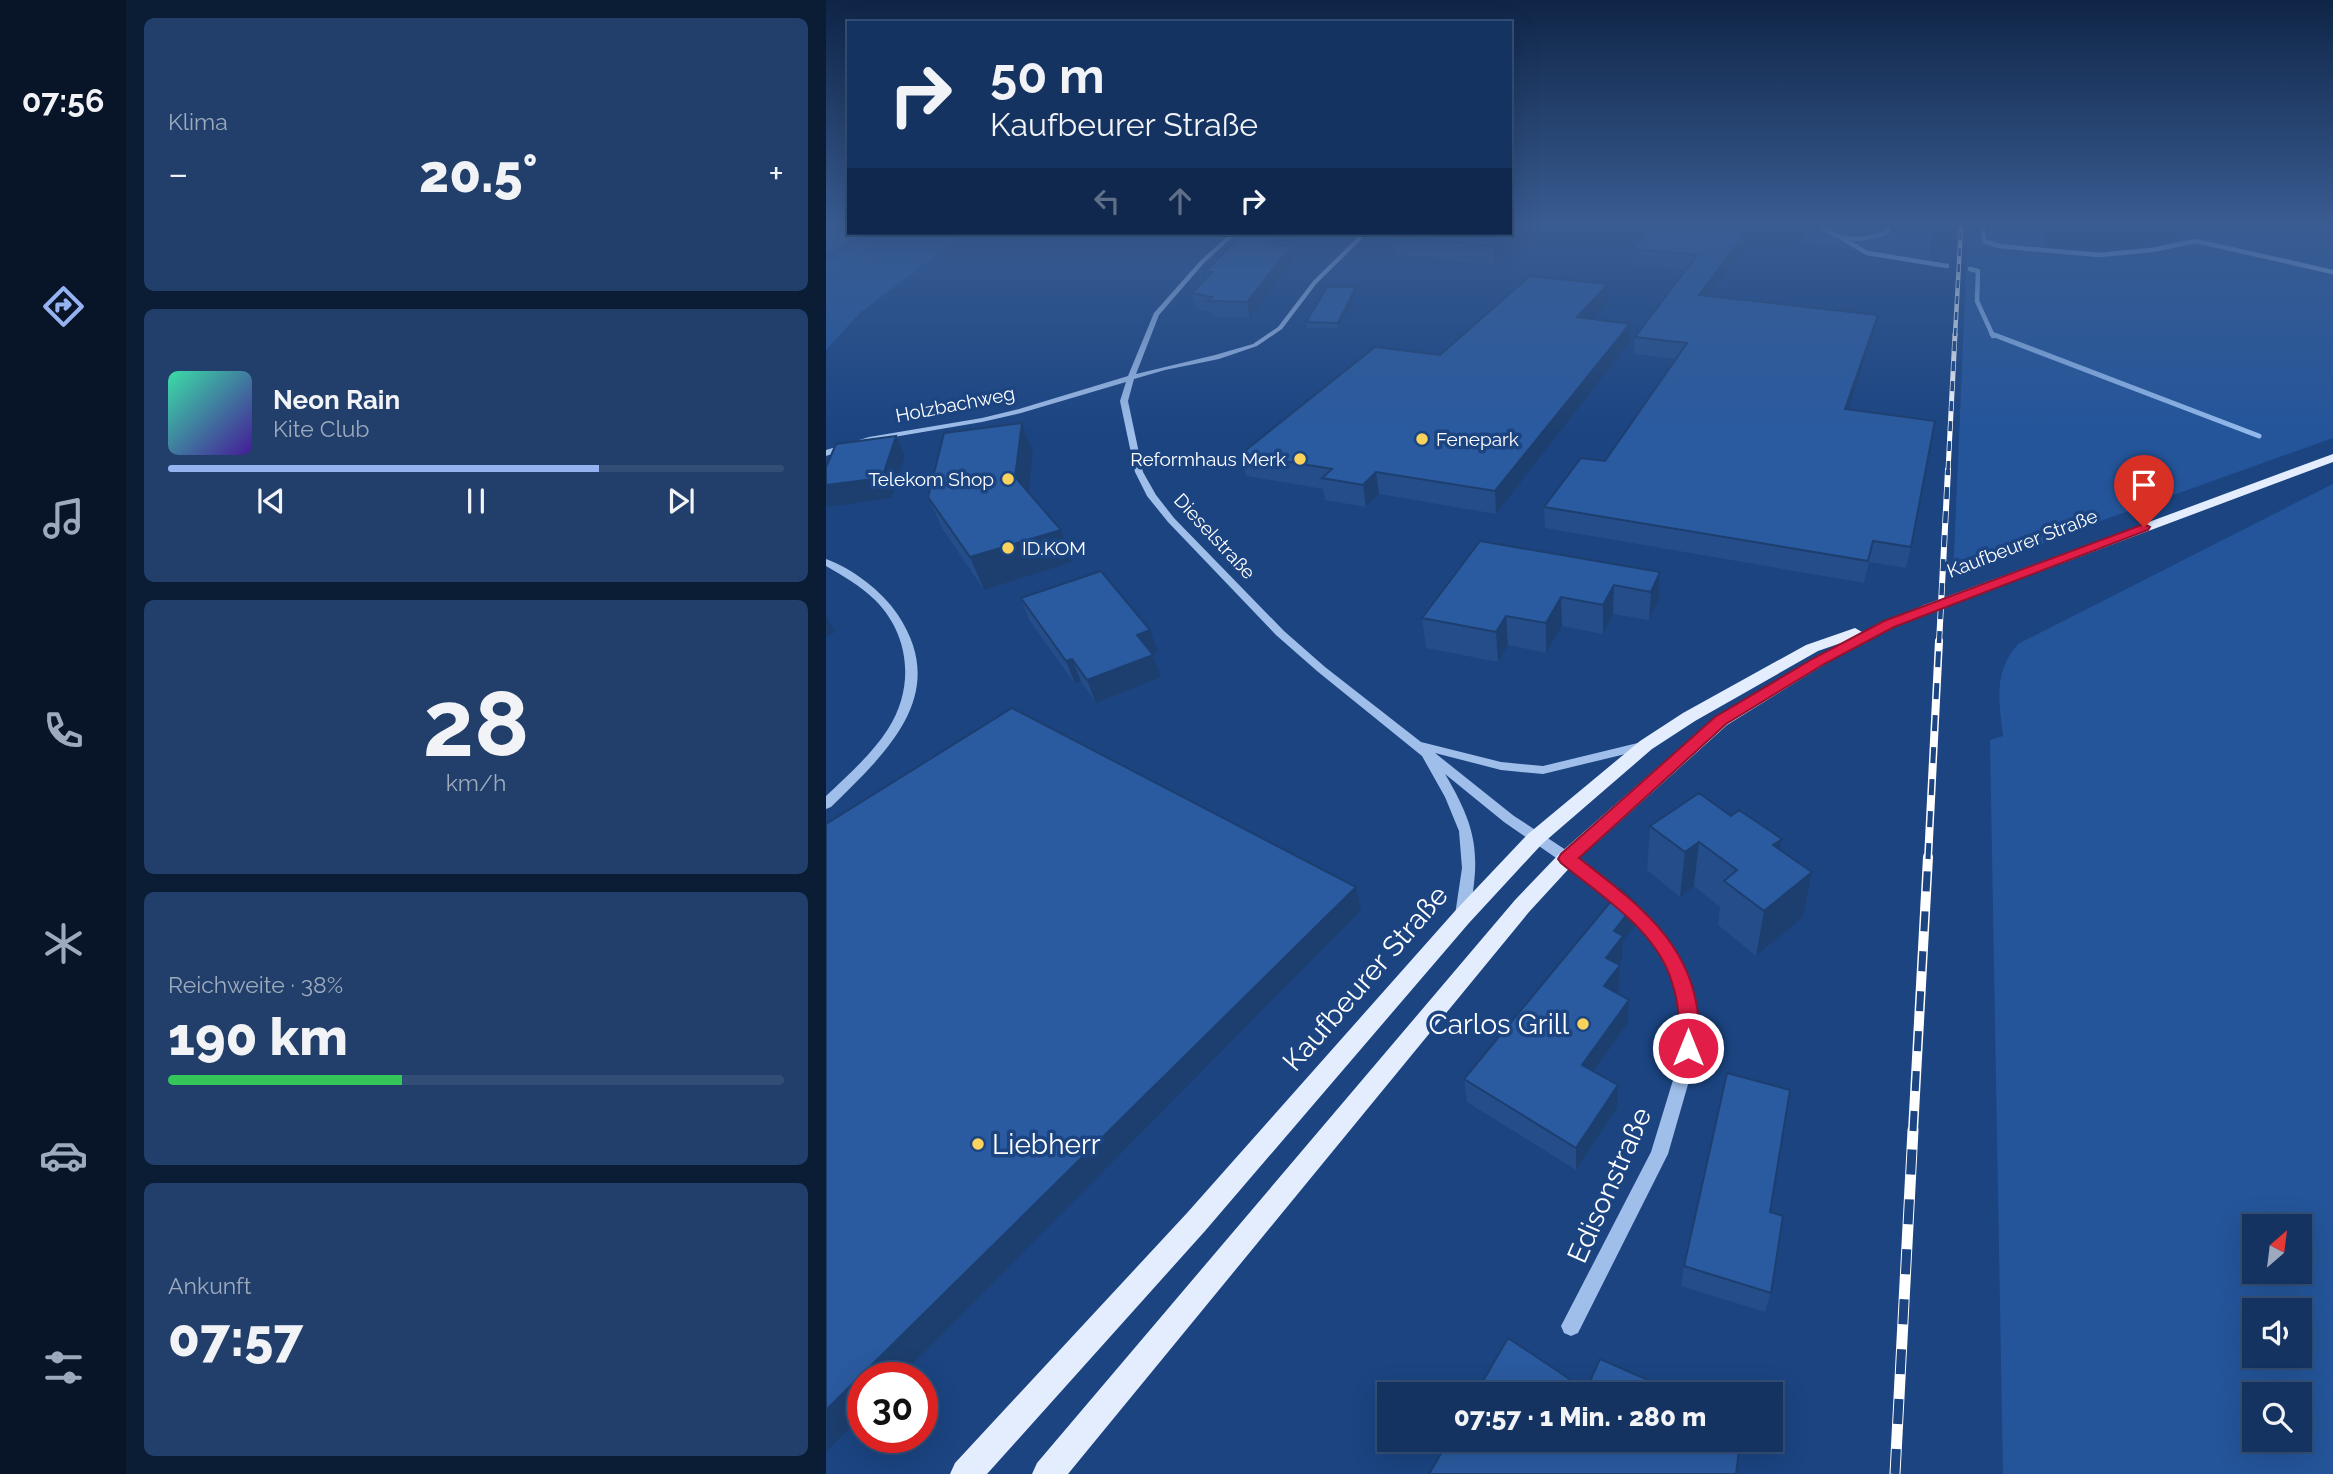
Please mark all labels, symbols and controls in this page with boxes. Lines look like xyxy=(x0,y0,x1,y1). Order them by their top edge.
text: 50 m xyxy=(990,47,1105,104)
icon: right xyxy=(875,49,966,140)
text: 07:56 xyxy=(22,82,104,119)
text: Kaufbeurer Straße xyxy=(990,106,1258,143)
text: Klima xyxy=(168,108,228,135)
text: 20.5° xyxy=(419,143,538,204)
text: − xyxy=(168,151,188,196)
text: + xyxy=(768,151,784,196)
icon: left xyxy=(1088,182,1126,220)
icon: ahead xyxy=(1161,182,1199,220)
icon: right xyxy=(1234,182,1272,220)
icon: directions xyxy=(39,282,88,331)
street label: Holzbachweg xyxy=(893,382,1017,426)
text: Neon Rain xyxy=(273,385,400,415)
text: Kite Club xyxy=(273,415,370,442)
place label: Fenepark xyxy=(1436,428,1519,450)
marker: Fenepark xyxy=(1414,431,1430,447)
place label: Reformhaus Merk xyxy=(1130,448,1286,470)
marker: Reformhaus Merk xyxy=(1292,451,1308,467)
pin xyxy=(2114,455,2174,527)
icon: arrive xyxy=(2125,466,2163,504)
place label: Telekom Shop xyxy=(868,468,994,490)
marker: Telekom Shop xyxy=(1000,471,1016,487)
icon: previous xyxy=(252,482,290,520)
icon: pause xyxy=(457,482,495,520)
icon: next xyxy=(662,482,700,520)
street label: Dieselstraße xyxy=(1170,489,1260,583)
icon: music xyxy=(39,494,88,543)
street label: Kaufbeurer Straße xyxy=(1944,504,2100,582)
place label: ID.KOM xyxy=(1022,537,1086,559)
marker: ID.KOM xyxy=(1000,540,1016,556)
text: 28 xyxy=(423,670,529,777)
icon: phone xyxy=(39,706,88,755)
text: km/h xyxy=(446,769,506,796)
street label: Kaufbeurer Straße xyxy=(1276,879,1455,1078)
icon: climate xyxy=(39,919,88,968)
text: Reichweite · 38% xyxy=(168,971,343,998)
text: 190 km xyxy=(168,1006,348,1067)
place label: Carlos Grill xyxy=(1429,1008,1569,1041)
position arrow xyxy=(1651,1011,1725,1085)
marker: Carlos Grill xyxy=(1575,1016,1591,1032)
street label: Edisonstraße xyxy=(1561,1102,1658,1268)
place label: Liebherr xyxy=(992,1128,1101,1161)
icon: car xyxy=(39,1131,88,1180)
marker: Liebherr xyxy=(970,1136,986,1152)
north arrow xyxy=(2242,1214,2312,1284)
map controls xyxy=(2242,1214,2312,1452)
text: Ankunft xyxy=(168,1272,251,1299)
button: sound xyxy=(2242,1298,2312,1368)
text: 07:57 xyxy=(168,1307,303,1368)
icon: filters xyxy=(39,1343,88,1392)
speed limit sign: 30 xyxy=(847,1362,938,1453)
button: search xyxy=(2242,1382,2312,1452)
text: 07:57 · 1 Min. · 280 m xyxy=(1454,1402,1706,1432)

